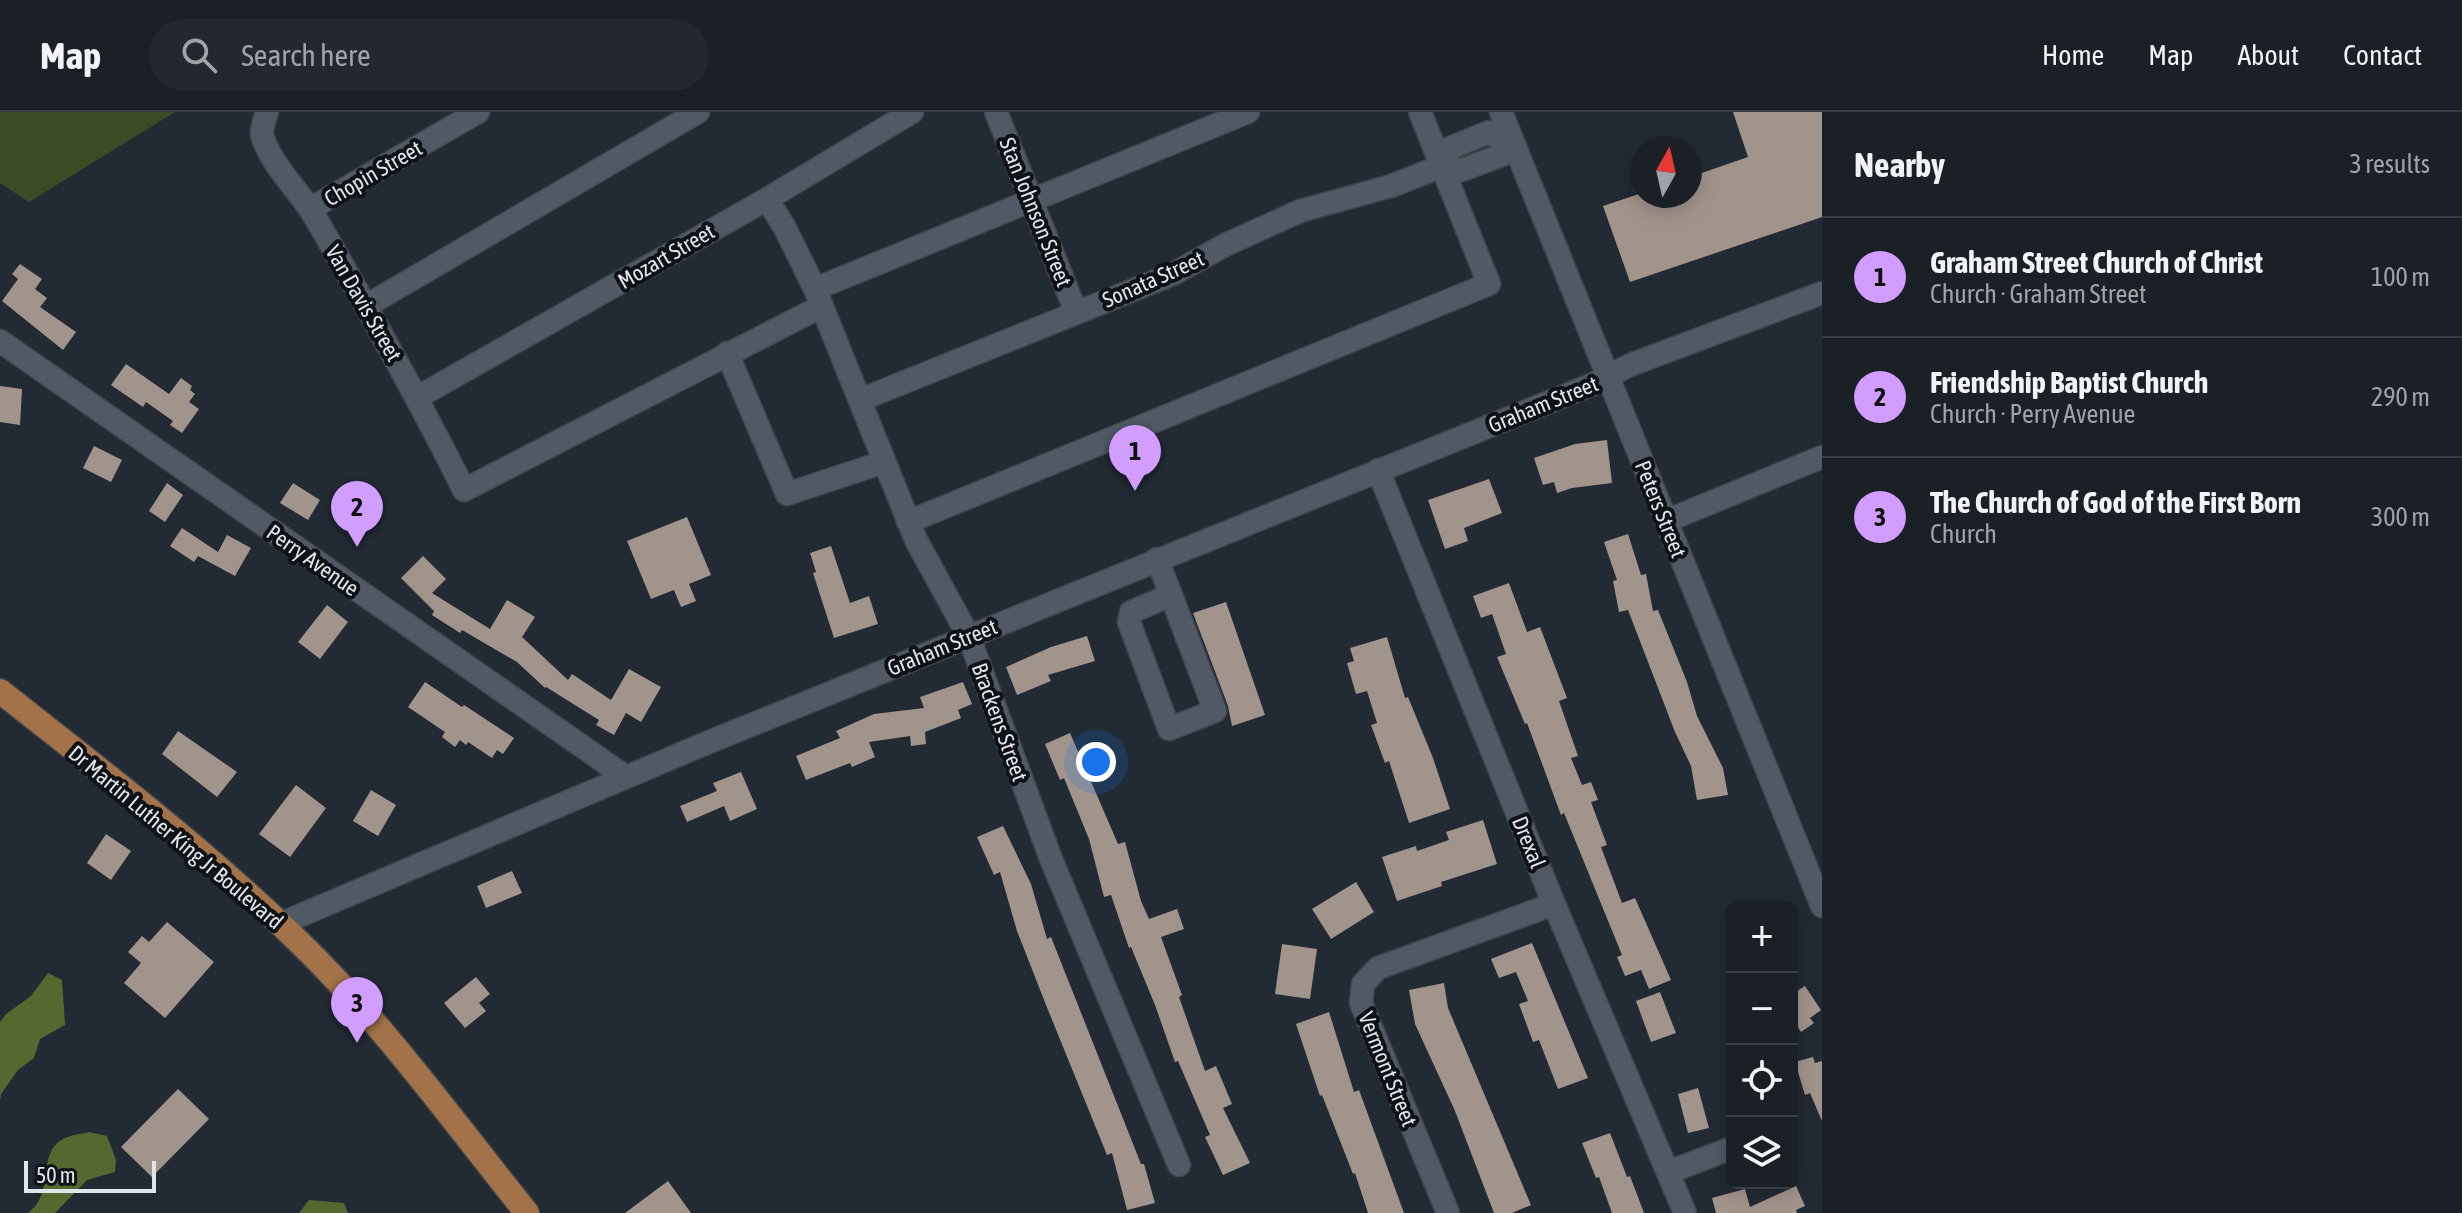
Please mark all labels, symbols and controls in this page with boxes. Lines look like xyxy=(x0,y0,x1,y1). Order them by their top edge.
search box xyxy=(149,19,709,91)
icon: search xyxy=(177,33,221,77)
text: Map xyxy=(40,34,101,77)
text: Search here xyxy=(241,38,371,72)
text: Home xyxy=(2042,39,2104,71)
text: Map xyxy=(2148,39,2193,71)
text: About xyxy=(2237,39,2299,71)
text: Contact xyxy=(2343,39,2422,71)
street label: Stan Johnson Street xyxy=(994,134,1078,290)
street label: Chopin Street xyxy=(320,135,426,211)
north arrow xyxy=(1630,136,1702,208)
text: Nearby xyxy=(1854,145,1945,184)
text: 3 results xyxy=(2349,149,2430,179)
street label: Mozart Street xyxy=(613,218,719,294)
street label: Van Davis Street xyxy=(320,240,408,366)
street label: Sonata Street xyxy=(1098,245,1208,313)
text: Graham Street Church of Christ xyxy=(1930,245,2263,279)
text: 1 xyxy=(1874,262,1886,292)
text: 100 m xyxy=(2371,262,2430,292)
text: Church · Graham Street xyxy=(1930,279,2147,309)
text: Friendship Baptist Church xyxy=(1930,365,2208,399)
street label: Graham Street xyxy=(1484,370,1602,438)
text: 2 xyxy=(1874,382,1886,412)
text: 290 m xyxy=(2371,382,2430,412)
text: Church · Perry Avenue xyxy=(1930,399,2135,429)
pin: 1 xyxy=(1109,425,1161,491)
street label: Peters Street xyxy=(1630,457,1692,561)
pin: 2 xyxy=(331,481,383,547)
text: The Church of God of the First Born xyxy=(1930,485,2301,519)
text: 3 xyxy=(1874,502,1886,532)
text: 300 m xyxy=(2371,502,2430,532)
street label: Perry Avenue xyxy=(262,519,364,601)
text: Church xyxy=(1930,519,1997,549)
street label: Graham Street xyxy=(883,613,1001,681)
street label: Brackens Street xyxy=(967,659,1033,785)
street label: Dr Martin Luther King Jr Boulevard xyxy=(63,740,289,934)
your location xyxy=(1076,742,1116,782)
street label: Drexal xyxy=(1507,812,1551,872)
map controls xyxy=(1726,901,1798,1189)
button: + xyxy=(1726,901,1798,973)
button: − xyxy=(1726,973,1798,1045)
pin: 3 xyxy=(331,977,383,1043)
street label: Vermont Street xyxy=(1353,1008,1423,1130)
button: locate xyxy=(1726,1045,1798,1117)
button: layers xyxy=(1726,1117,1798,1189)
scale bar xyxy=(24,1157,156,1193)
text: 50 m xyxy=(36,1162,76,1188)

